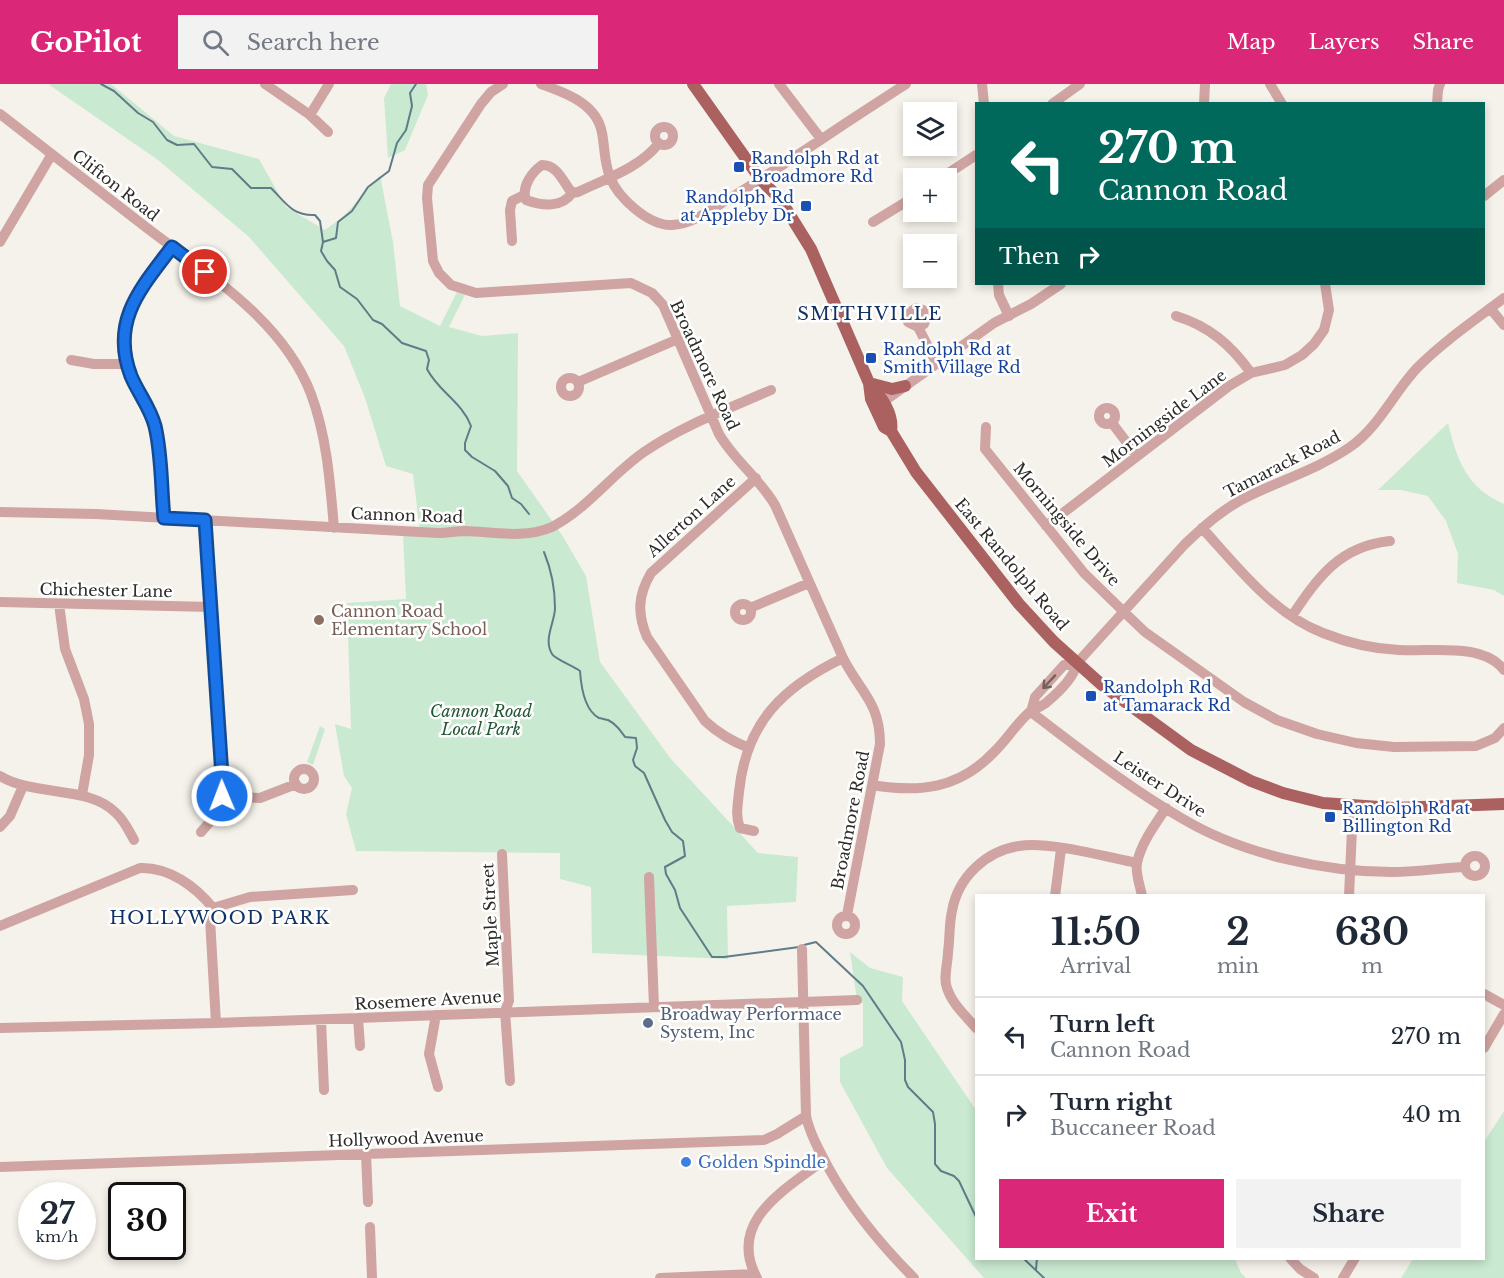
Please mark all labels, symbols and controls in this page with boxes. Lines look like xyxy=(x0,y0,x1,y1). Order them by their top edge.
search box xyxy=(178,15,598,69)
text: GoPilot xyxy=(30,25,142,60)
icon: search xyxy=(199,26,232,59)
text: Search here xyxy=(247,29,380,56)
text: Map xyxy=(1227,29,1276,55)
text: Layers xyxy=(1309,29,1380,55)
text: Share xyxy=(1413,29,1474,55)
map controls xyxy=(903,102,957,288)
button: layers xyxy=(903,102,957,156)
text: 270 m xyxy=(1098,122,1236,174)
icon: left xyxy=(999,126,1077,204)
street label: Clifton Road xyxy=(69,145,164,225)
place label: Randolph Rd at Broadmore Rd xyxy=(751,148,879,186)
marker: Randolph Rd at Broadmore Rd xyxy=(732,160,746,174)
button: + xyxy=(903,168,957,222)
text: Cannon Road xyxy=(1098,174,1288,207)
place label: Randolph Rd at Appleby Dr xyxy=(680,187,794,225)
marker: Randolph Rd at Appleby Dr xyxy=(799,199,813,213)
button: − xyxy=(903,234,957,288)
icon: right xyxy=(1072,240,1105,273)
text: Then xyxy=(999,243,1060,270)
pin xyxy=(179,246,230,297)
icon: arrive xyxy=(188,255,221,288)
street label: Broadmore Road xyxy=(666,297,744,433)
district label: SMITHVILLE xyxy=(797,303,943,325)
place label: Randolph Rd at Smith Village Rd xyxy=(883,339,1021,377)
marker: Randolph Rd at Smith Village Rd xyxy=(864,351,878,365)
street label: Morningside Lane xyxy=(1098,365,1230,471)
street label: Tamarack Road xyxy=(1220,426,1344,502)
street label: Morningside Drive xyxy=(1009,458,1125,590)
street label: Allerton Lane xyxy=(642,471,739,562)
street label: East Randolph Road xyxy=(951,494,1073,634)
street label: Cannon Road xyxy=(350,503,464,527)
street label: Chichester Lane xyxy=(39,579,173,601)
place label: Cannon Road Elementary School xyxy=(331,601,487,639)
marker: Cannon Road Elementary School xyxy=(312,613,326,627)
one-way arrow xyxy=(1042,674,1056,689)
place label: Randolph Rd at Tamarack Rd xyxy=(1103,677,1231,715)
marker: Randolph Rd at Tamarack Rd xyxy=(1084,689,1098,703)
park label: Cannon Road Local Park xyxy=(430,701,532,739)
street label: Leister Drive xyxy=(1110,747,1210,821)
street label: Broadmore Road xyxy=(827,749,873,891)
position arrow xyxy=(190,764,254,828)
place label: Randolph Rd at Billington Rd xyxy=(1342,798,1470,836)
marker: Randolph Rd at Billington Rd xyxy=(1323,810,1337,824)
street label: Maple Street xyxy=(477,862,503,968)
district label: HOLLYWOOD PARK xyxy=(109,907,331,929)
text: 11:50 xyxy=(1051,910,1141,955)
text: 2 xyxy=(1226,910,1250,955)
text: 630 xyxy=(1335,910,1409,955)
text: Arrival xyxy=(1061,954,1131,978)
text: min xyxy=(1217,954,1259,978)
text: m xyxy=(1361,954,1383,978)
street label: Rosemere Avenue xyxy=(354,986,502,1014)
place label: Broadway Performace System, Inc xyxy=(660,1004,842,1042)
text: Turn left xyxy=(1050,1011,1155,1038)
marker: Broadway Performace System, Inc xyxy=(641,1016,655,1030)
icon: left xyxy=(999,1020,1032,1053)
text: 270 m xyxy=(1391,1023,1461,1050)
text: Cannon Road xyxy=(1050,1038,1191,1062)
text: Turn right xyxy=(1050,1089,1172,1116)
icon: right xyxy=(999,1098,1032,1131)
text: 40 m xyxy=(1403,1101,1461,1128)
text: Buccaneer Road xyxy=(1050,1116,1216,1140)
street label: Hollywood Avenue xyxy=(328,1125,484,1151)
place label: Golden Spindle xyxy=(698,1152,826,1172)
marker: Golden Spindle xyxy=(679,1155,693,1169)
button: Exit xyxy=(999,1179,1224,1248)
button: Share xyxy=(1236,1179,1461,1248)
speed limit sign: 30 xyxy=(108,1182,186,1260)
text: 27 xyxy=(39,1195,75,1232)
text: km/h xyxy=(36,1227,78,1246)

